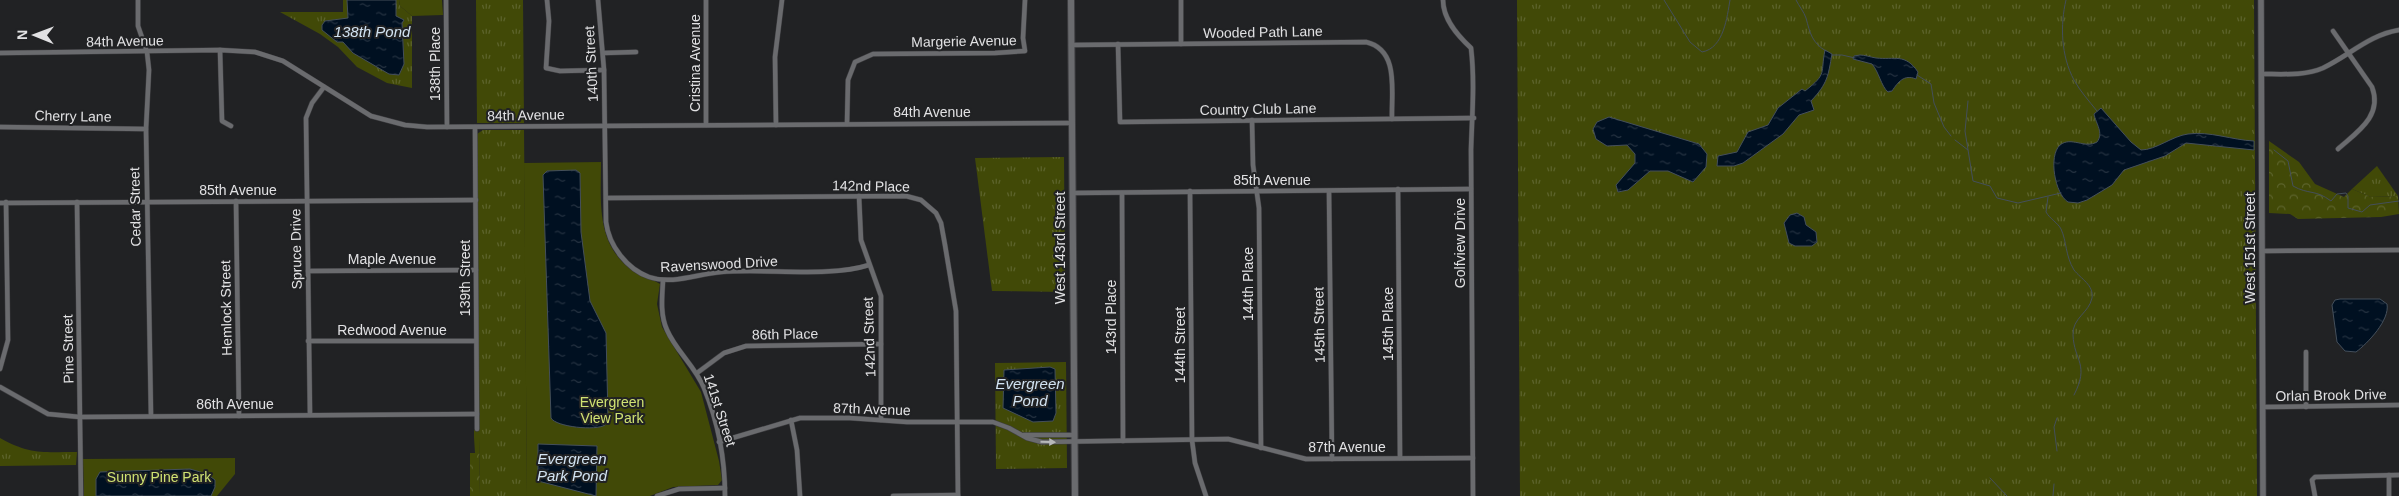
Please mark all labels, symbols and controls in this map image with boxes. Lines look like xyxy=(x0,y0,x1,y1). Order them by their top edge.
north arrow xyxy=(10,10,60,60)
street label: Cristina Avenue xyxy=(687,14,703,112)
water label: 138th Pond xyxy=(334,23,411,40)
street label: Wooded Path Lane xyxy=(1203,23,1323,41)
street label: 140th Street xyxy=(581,25,601,103)
street label: 138th Place xyxy=(427,27,443,101)
text: N xyxy=(14,30,30,40)
street label: 84th Avenue xyxy=(86,32,164,50)
street label: Margerie Avenue xyxy=(911,32,1017,50)
street label: Country Club Lane xyxy=(1199,100,1317,118)
street label: 84th Avenue xyxy=(893,104,971,120)
street label: 84th Avenue xyxy=(487,106,565,124)
street label: Cherry Lane xyxy=(34,107,112,125)
street label: Cedar Street xyxy=(126,167,144,247)
street label: 85th Avenue xyxy=(1233,172,1311,188)
street label: 142nd Place xyxy=(832,177,910,195)
street label: 85th Avenue xyxy=(199,182,277,198)
street label: West 143rd Street xyxy=(1052,192,1068,304)
street label: West 151st Street xyxy=(2242,192,2258,304)
street label: Golfview Drive xyxy=(1452,198,1468,288)
street label: Spruce Drive xyxy=(287,208,305,290)
street label: 139th Street xyxy=(457,240,473,316)
street label: 144th Place xyxy=(1240,247,1256,321)
street label: Maple Avenue xyxy=(348,251,436,267)
street label: Ravenswood Drive xyxy=(660,253,778,275)
street label: Hemlock Street xyxy=(217,260,235,356)
street label: 143rd Place xyxy=(1103,279,1119,354)
street label: 145th Street xyxy=(1310,287,1328,363)
street label: 145th Place xyxy=(1380,287,1396,361)
street label: 142nd Street xyxy=(860,297,878,377)
street label: 144th Street xyxy=(1172,307,1188,383)
street label: Pine Street xyxy=(59,314,77,384)
street label: Redwood Avenue xyxy=(337,322,447,338)
street label: 86th Place xyxy=(752,325,818,343)
street label: 141st Street xyxy=(701,372,739,448)
water label: Evergreen Pond xyxy=(995,375,1065,409)
street label: Orlan Brook Drive xyxy=(2275,386,2387,404)
park label: Evergreen View Park xyxy=(580,394,644,426)
street label: 86th Avenue xyxy=(196,396,274,412)
street label: 87th Avenue xyxy=(833,400,911,418)
one-way arrow xyxy=(1040,438,1056,446)
street label: 87th Avenue xyxy=(1308,439,1386,455)
water label: Evergreen Park Pond xyxy=(537,450,608,484)
park label: Sunny Pine Park xyxy=(107,469,212,485)

